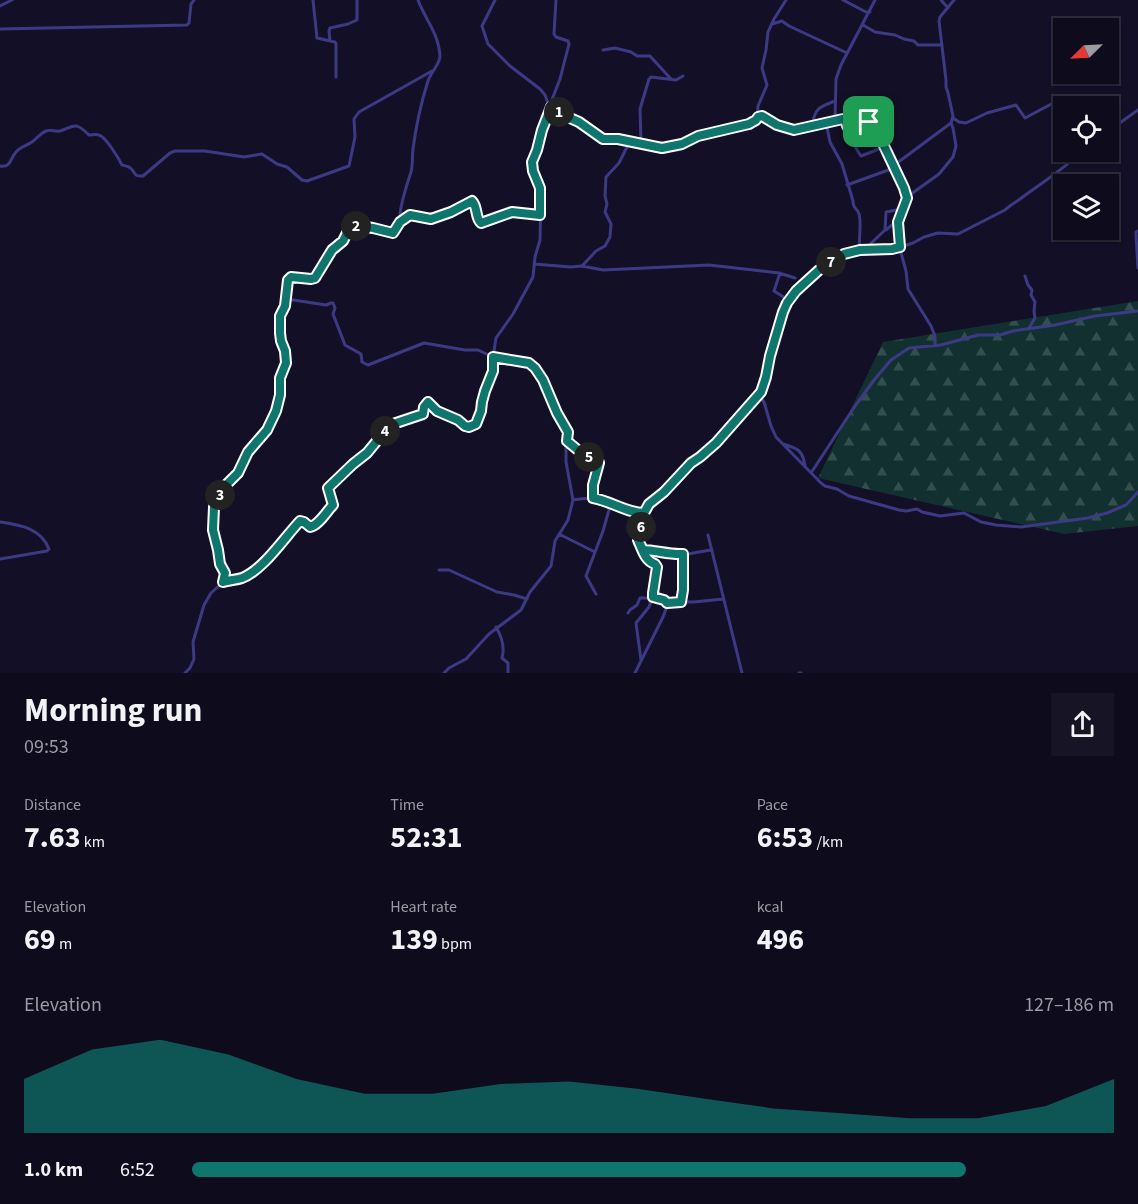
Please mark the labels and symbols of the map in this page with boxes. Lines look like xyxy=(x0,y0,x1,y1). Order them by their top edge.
north arrow xyxy=(1053,18,1119,84)
pin xyxy=(843,96,894,147)
pin: 1 xyxy=(544,97,574,127)
pin: 2 xyxy=(341,211,371,241)
pin: 7 xyxy=(816,247,846,277)
pin: 4 xyxy=(370,416,400,446)
pin: 5 xyxy=(574,442,604,472)
pin: 3 xyxy=(205,480,235,510)
pin: 6 xyxy=(626,512,656,542)

